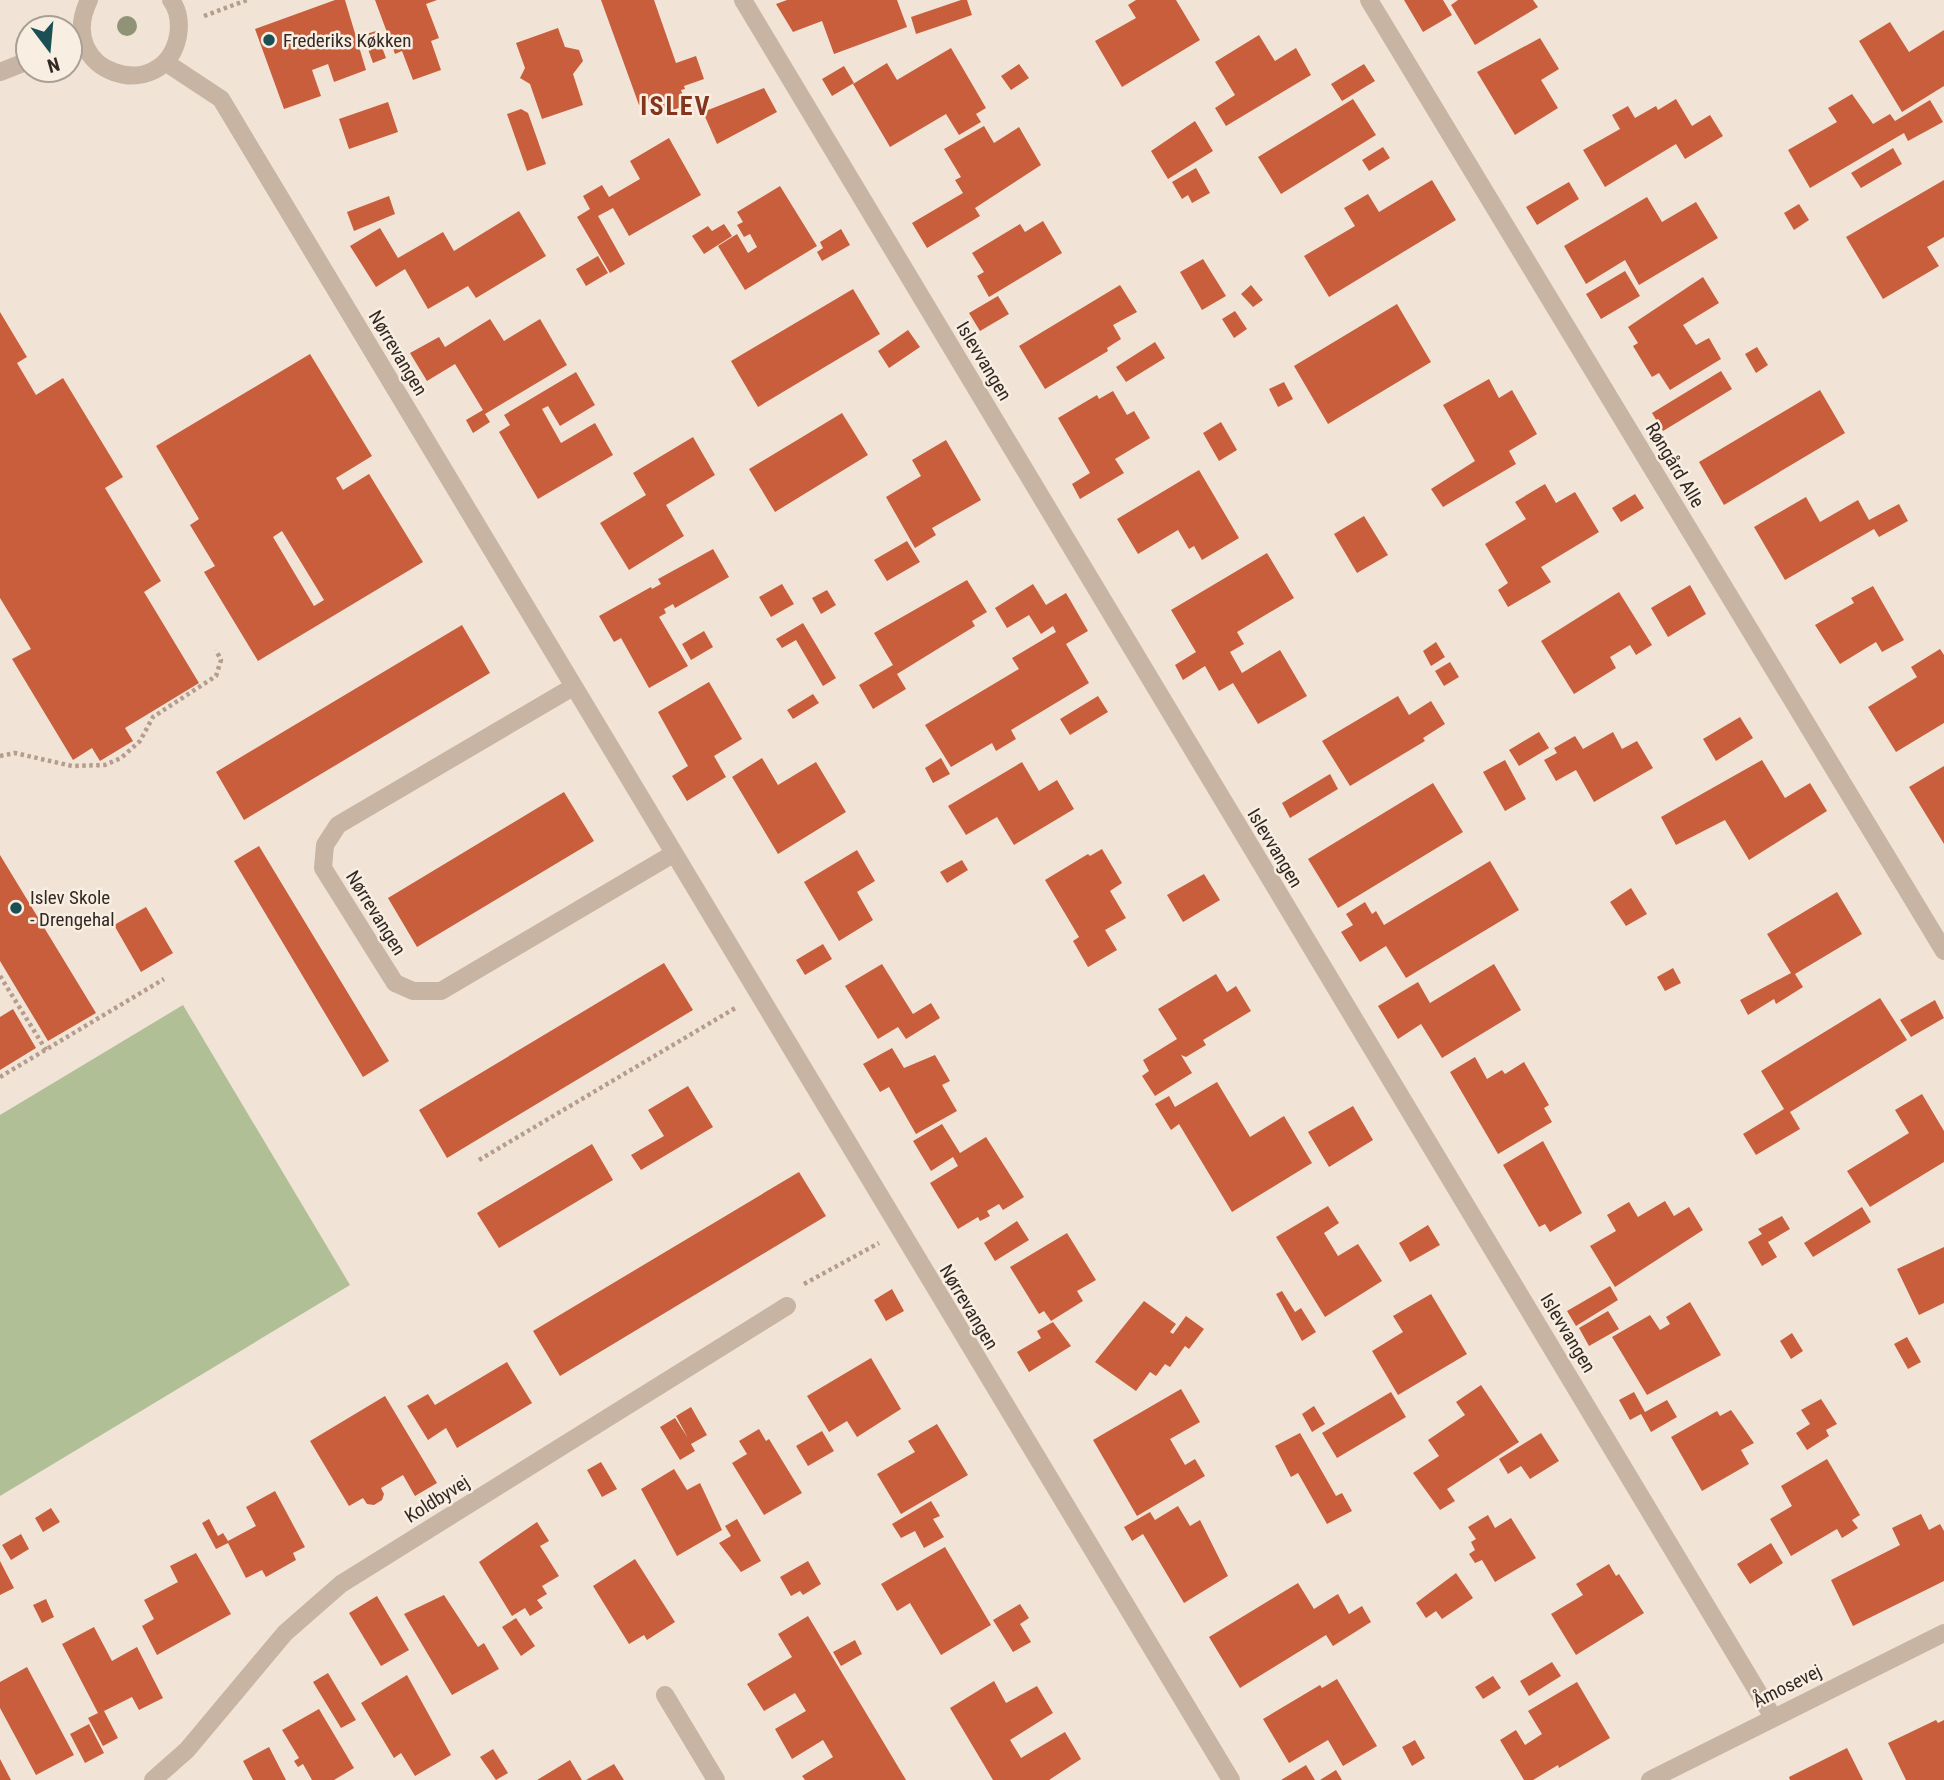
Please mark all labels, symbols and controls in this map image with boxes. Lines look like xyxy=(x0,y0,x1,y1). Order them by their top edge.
north arrow xyxy=(14,14,84,84)
place label: Frederiks Køkken xyxy=(283,29,411,52)
marker: Frederiks Køkken xyxy=(261,32,277,48)
text: N xyxy=(45,52,62,78)
district label: ISLEV xyxy=(640,91,712,121)
street label: Nørrevangen xyxy=(364,306,432,400)
street label: Islevvangen xyxy=(951,317,1017,405)
street label: Røngård Alle xyxy=(1641,418,1709,512)
street label: Islevvangen xyxy=(1242,804,1308,892)
street label: Nørrevangen xyxy=(341,867,411,959)
place label: Islev Skole - Drengehal xyxy=(30,886,115,931)
marker: Islev Skole - Drengehal xyxy=(8,900,24,916)
street label: Nørrevangen xyxy=(935,1260,1003,1354)
street label: Islevvangen xyxy=(1535,1289,1601,1377)
street label: Koldbyvej xyxy=(400,1470,474,1528)
street label: Åmosevej xyxy=(1749,1660,1825,1712)

